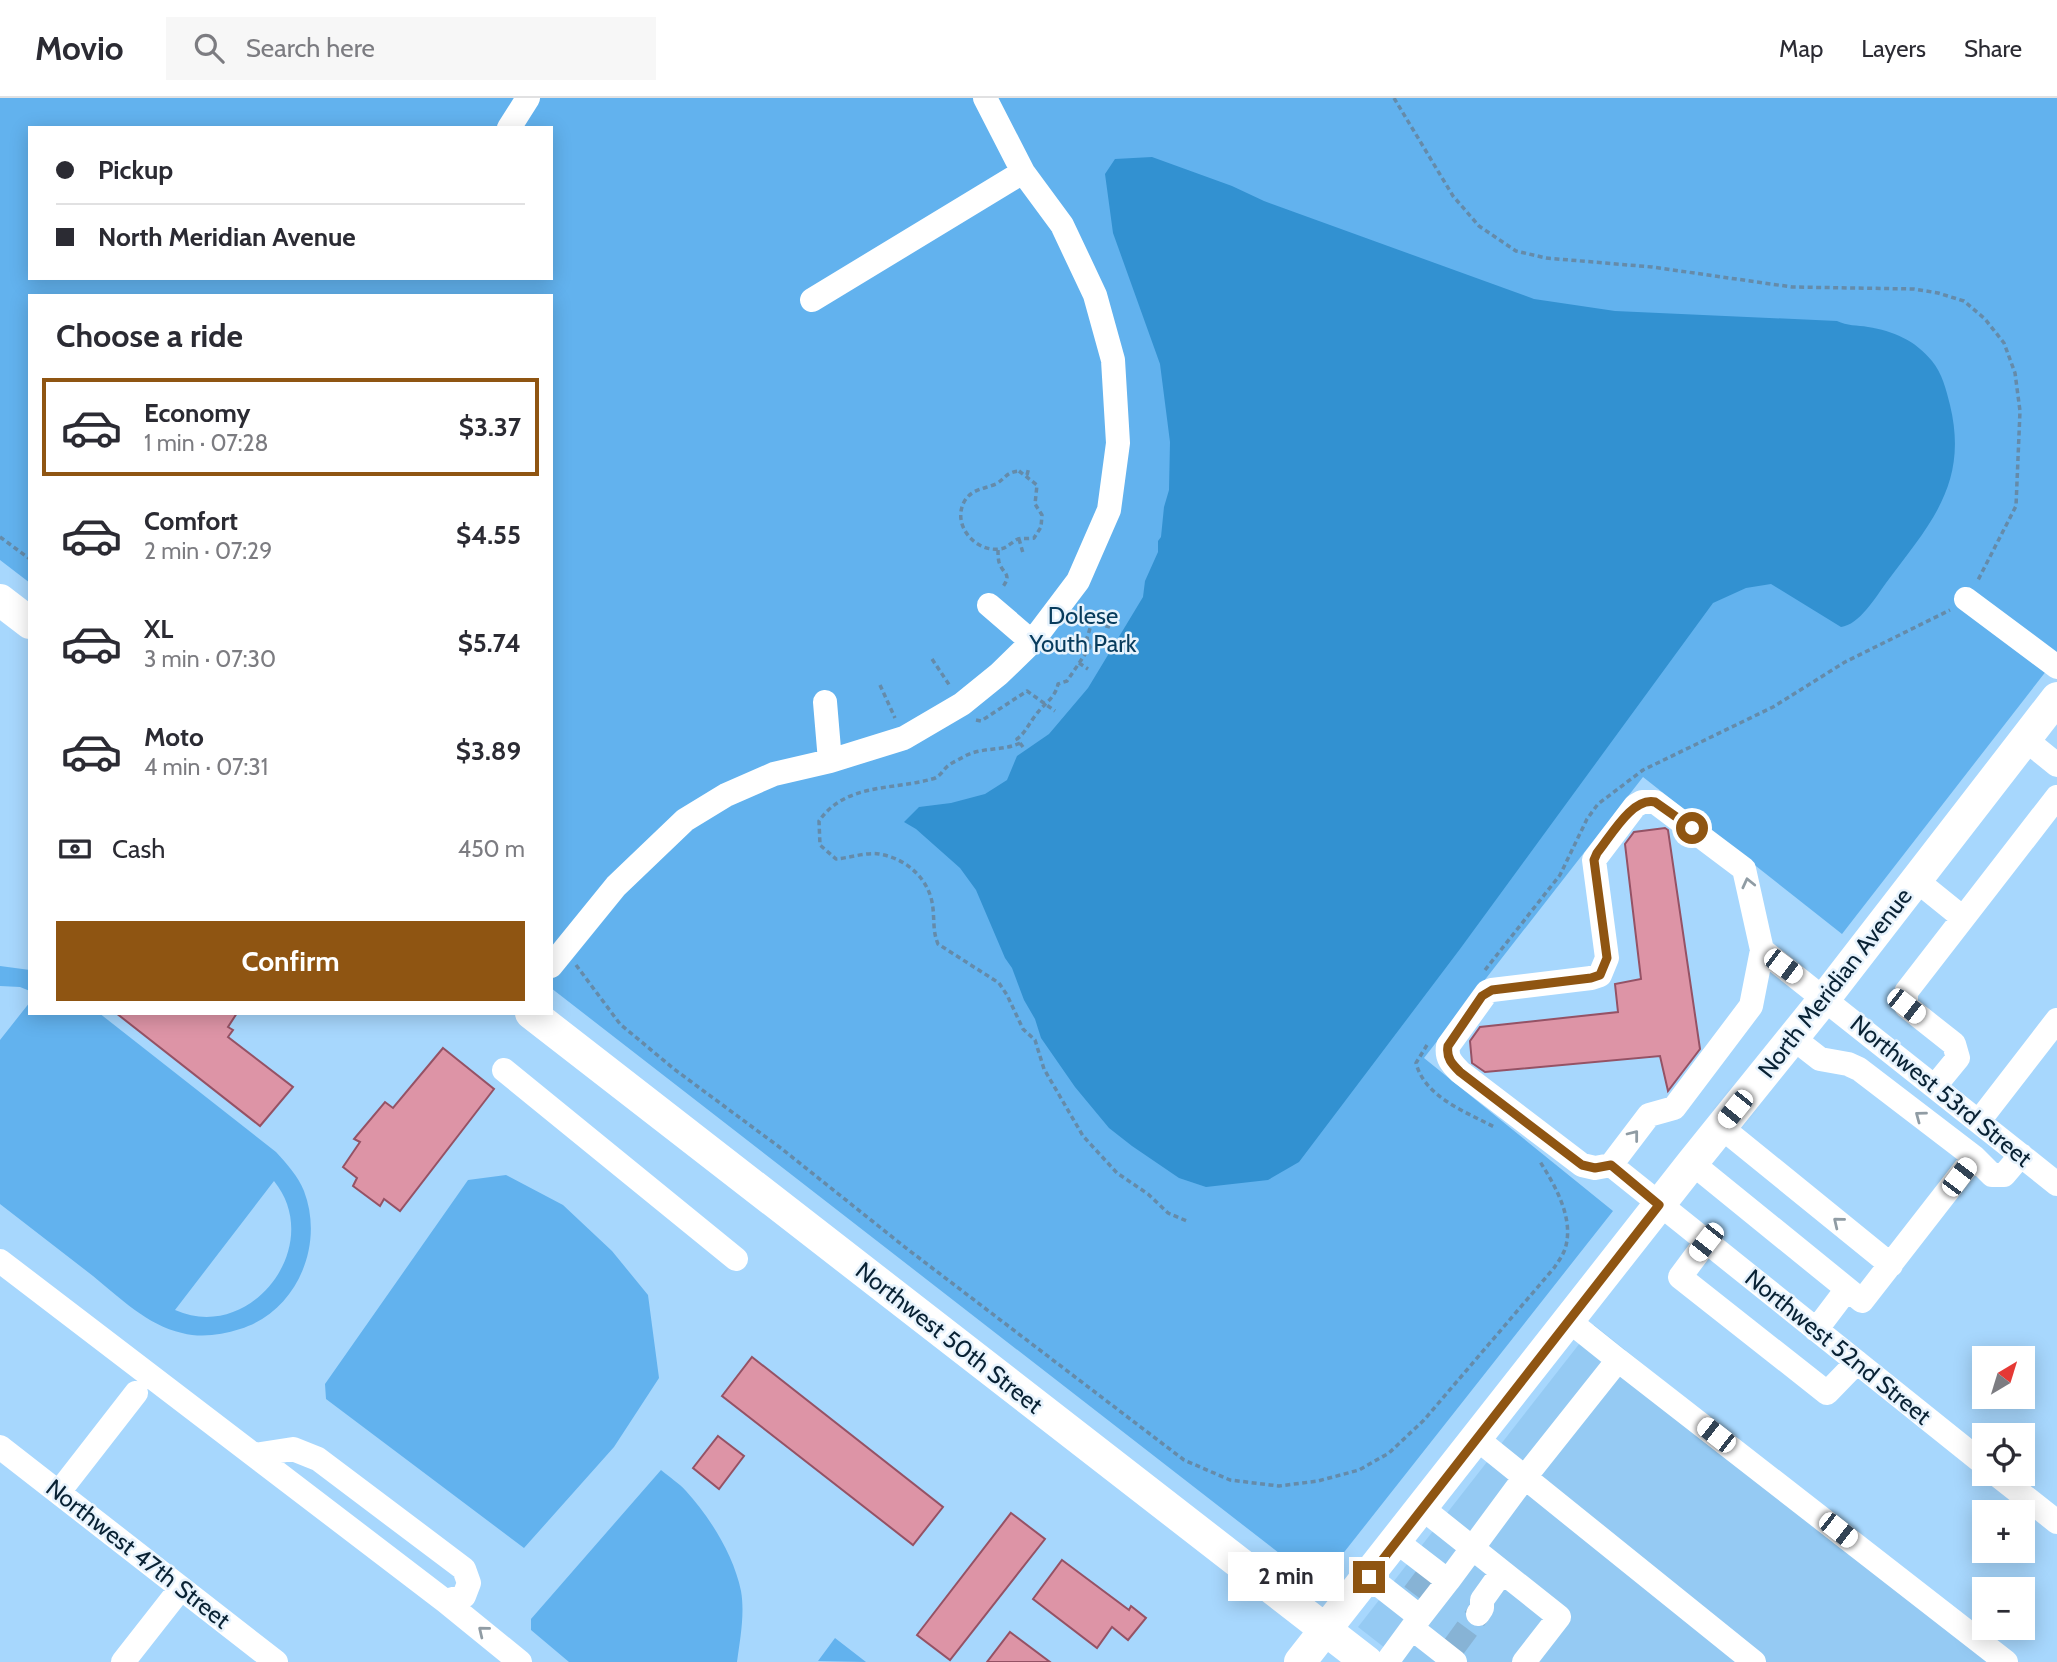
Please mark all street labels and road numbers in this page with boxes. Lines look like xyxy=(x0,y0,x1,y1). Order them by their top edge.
street label: North Meridian Avenue xyxy=(1751,882,1918,1083)
street label: Northwest 53rd Street xyxy=(1845,1009,2038,1173)
street label: Northwest 50th Street xyxy=(850,1256,1049,1420)
street label: Northwest 52nd Street xyxy=(1740,1263,1937,1430)
street label: Northwest 47th Street xyxy=(41,1473,236,1634)

